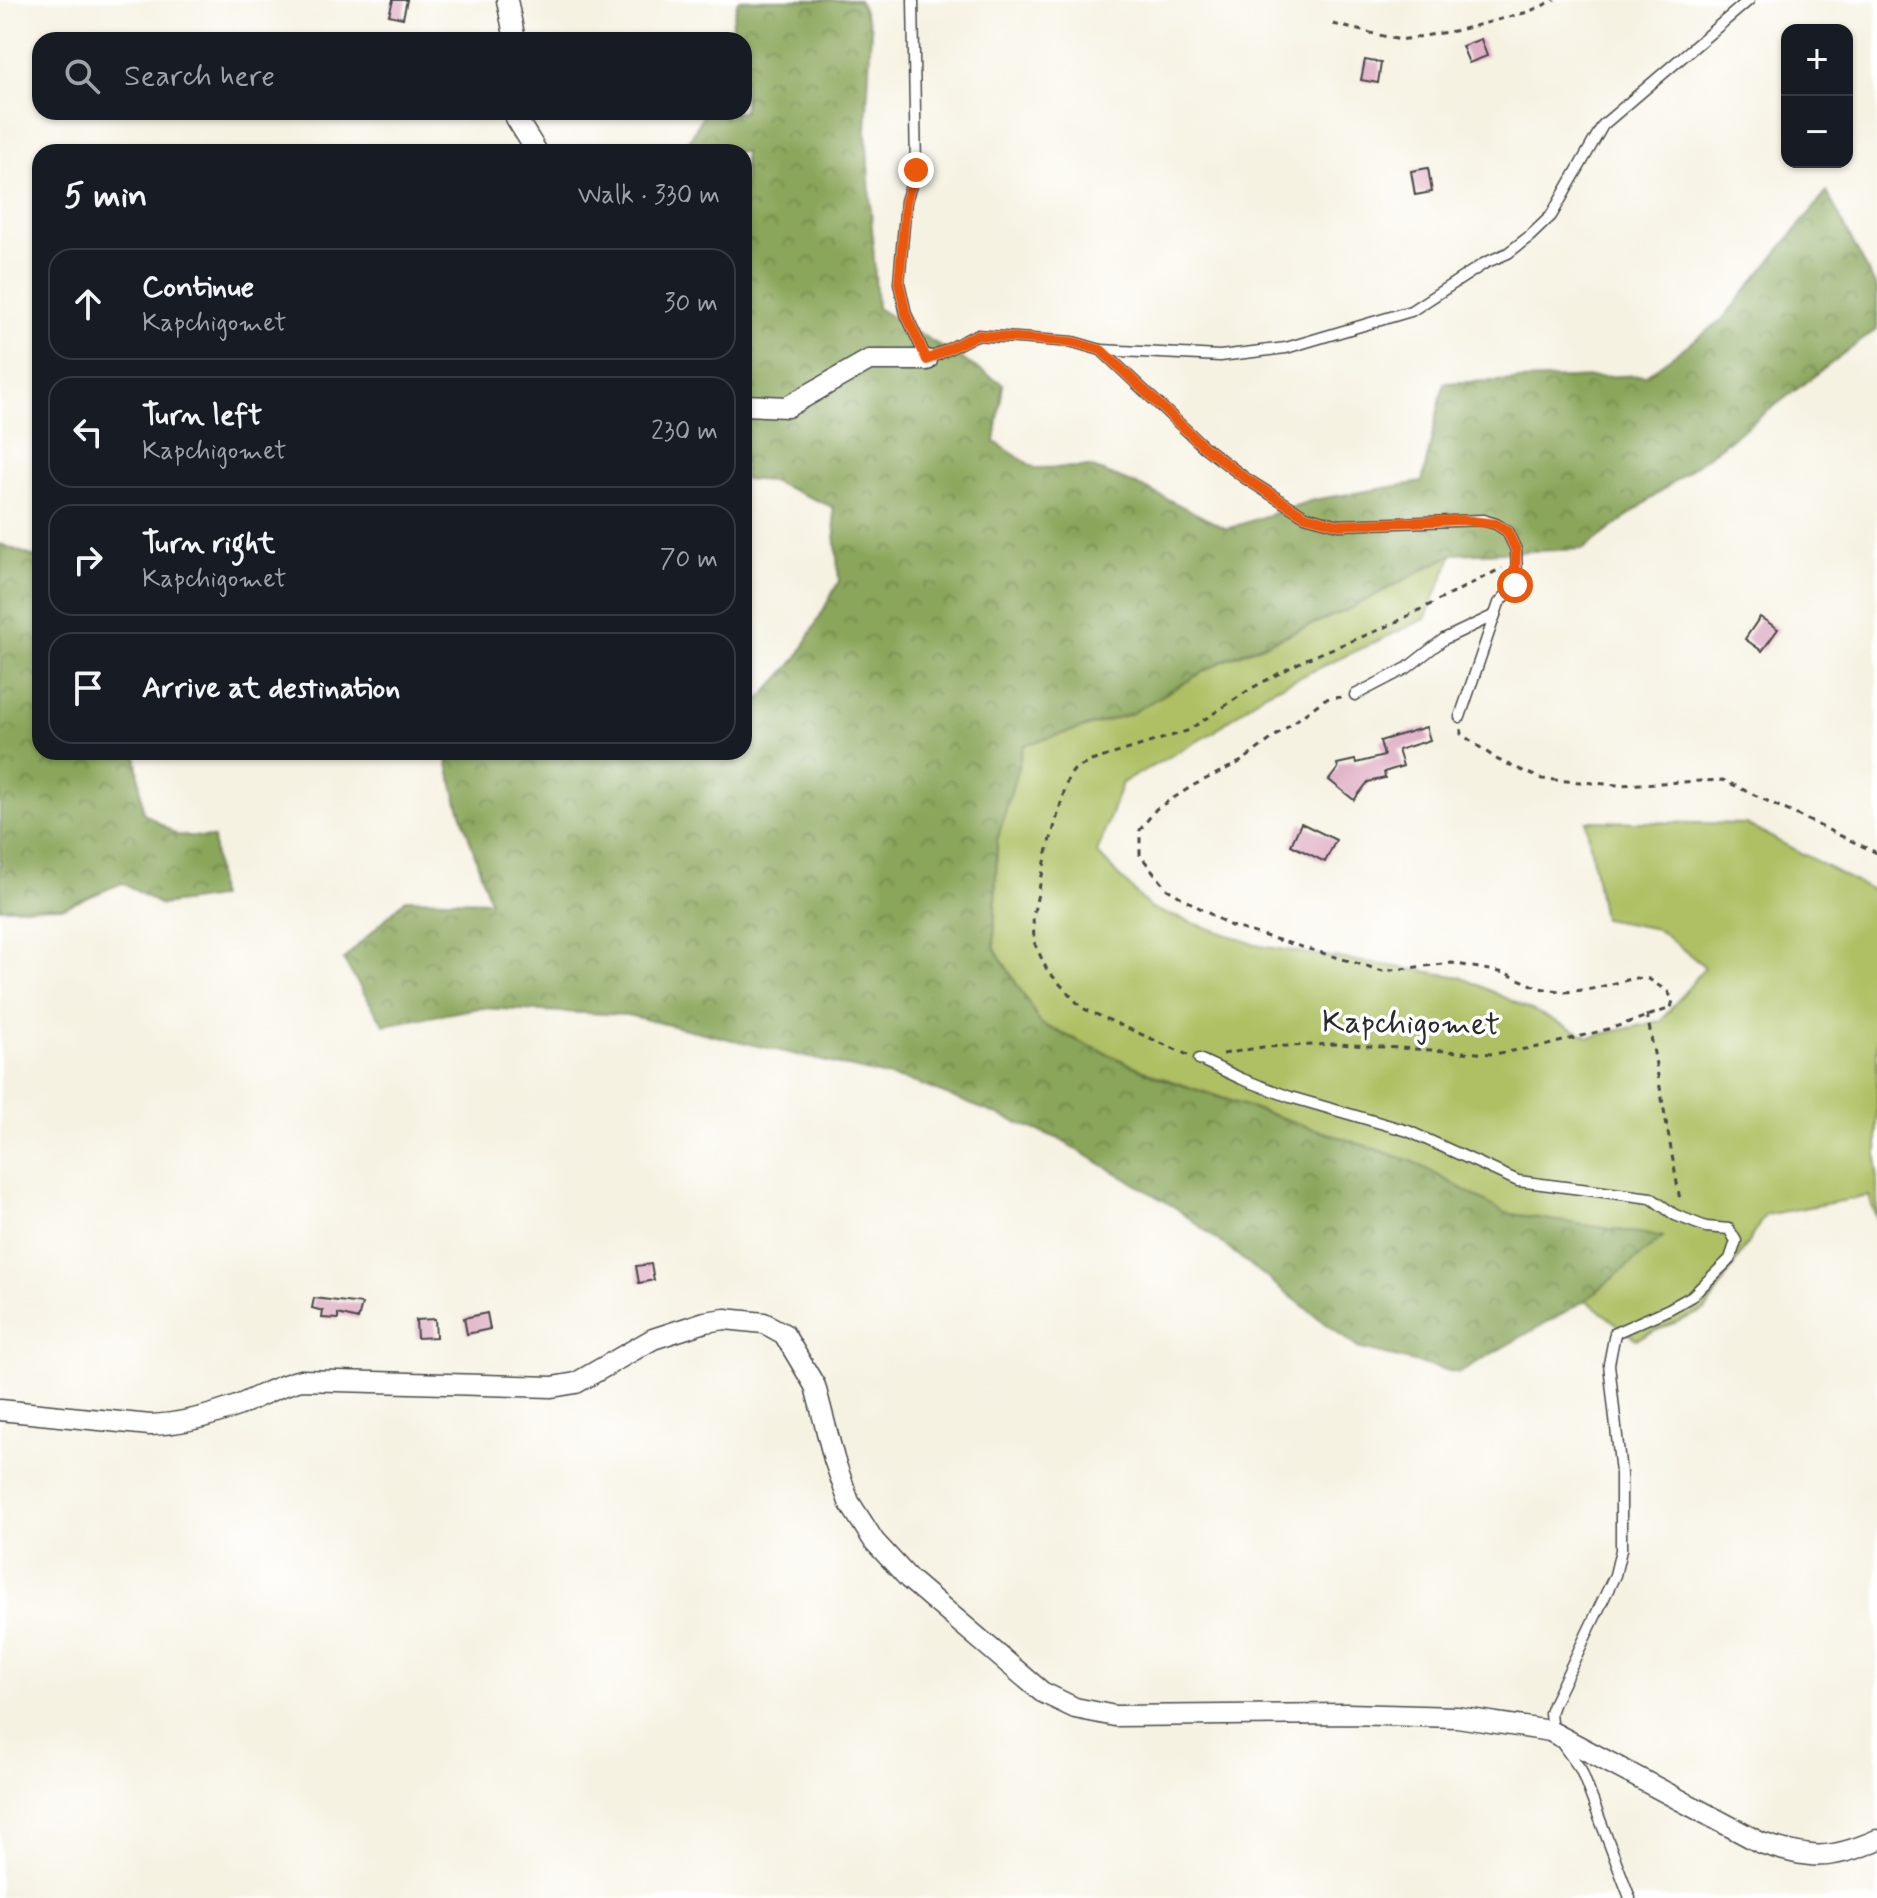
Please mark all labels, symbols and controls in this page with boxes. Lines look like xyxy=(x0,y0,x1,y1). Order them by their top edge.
map controls xyxy=(1781,24,1853,168)
button: + xyxy=(1781,24,1853,96)
search box xyxy=(32,32,752,120)
icon: search xyxy=(60,54,104,98)
text: Search here xyxy=(124,57,275,96)
button: − xyxy=(1781,96,1853,168)
route end xyxy=(898,152,934,188)
text: 5 min xyxy=(64,174,147,219)
text: Walk · 330 m xyxy=(578,179,720,213)
text: Continue xyxy=(142,268,254,307)
icon: ahead xyxy=(66,282,110,326)
text: 30 m xyxy=(664,287,718,321)
text: Kapchigomet xyxy=(142,307,287,341)
text: Turn left xyxy=(142,396,262,435)
icon: left xyxy=(66,410,110,454)
text: 230 m xyxy=(651,415,718,449)
text: Kapchigomet xyxy=(142,435,287,469)
text: Turn right xyxy=(142,524,275,563)
icon: right xyxy=(66,538,110,582)
text: 70 m xyxy=(660,543,718,577)
text: Kapchigomet xyxy=(142,563,287,597)
route start xyxy=(1497,567,1533,603)
icon: arrive xyxy=(66,666,110,710)
text: Arrive at destination xyxy=(142,669,400,708)
street label: Kapchigomet xyxy=(1322,1001,1500,1047)

